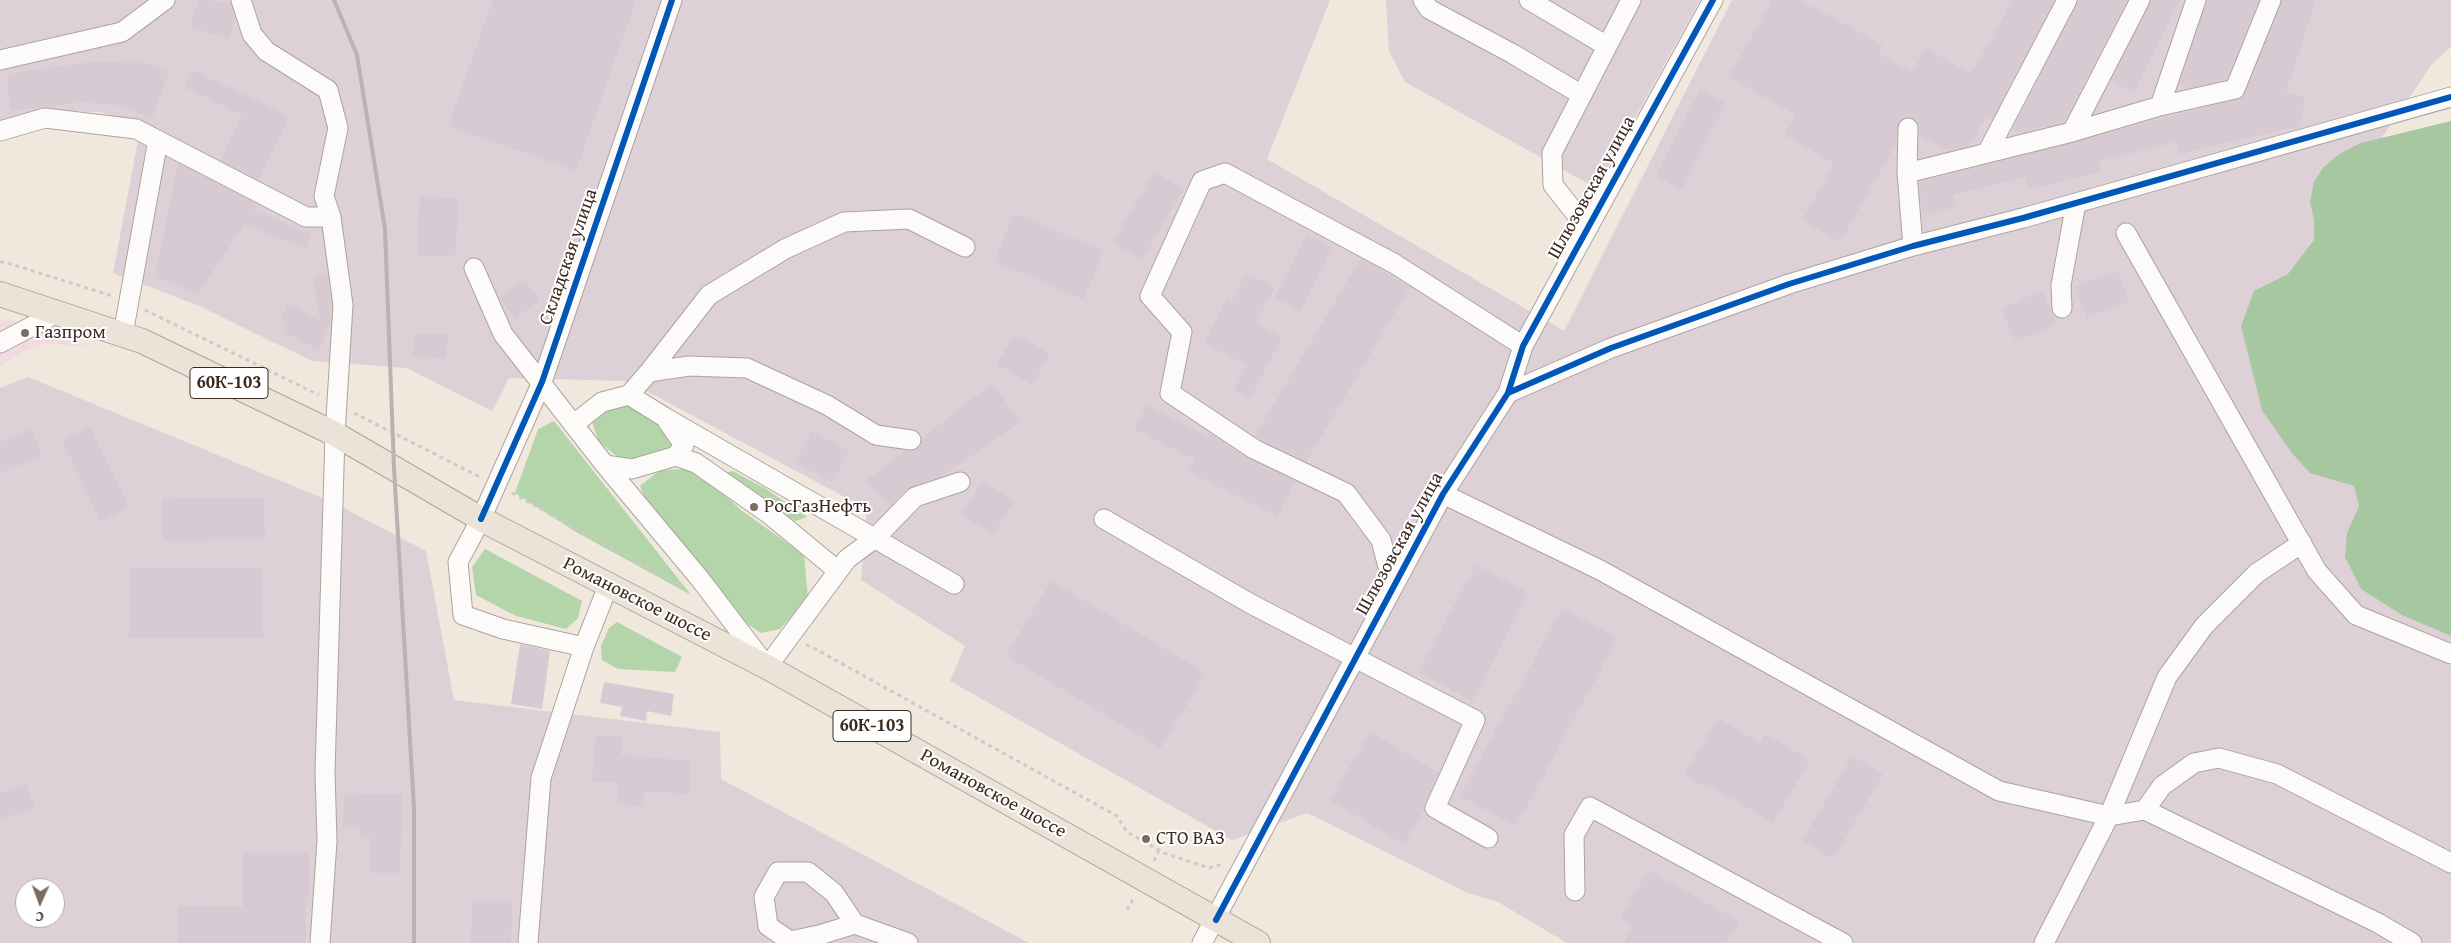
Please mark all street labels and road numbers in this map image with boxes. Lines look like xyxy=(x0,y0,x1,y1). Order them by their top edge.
street label: Шлюзовская улица xyxy=(1543,113,1641,263)
street label: Складская улица xyxy=(535,186,603,328)
road number: 60К-103 xyxy=(190,368,268,398)
street label: Шлюзовская улица xyxy=(1351,469,1449,619)
street label: Романовское шоссе xyxy=(559,553,715,647)
road number: 60К-103 xyxy=(833,710,911,741)
street label: Романовское шоссе xyxy=(916,744,1070,844)

